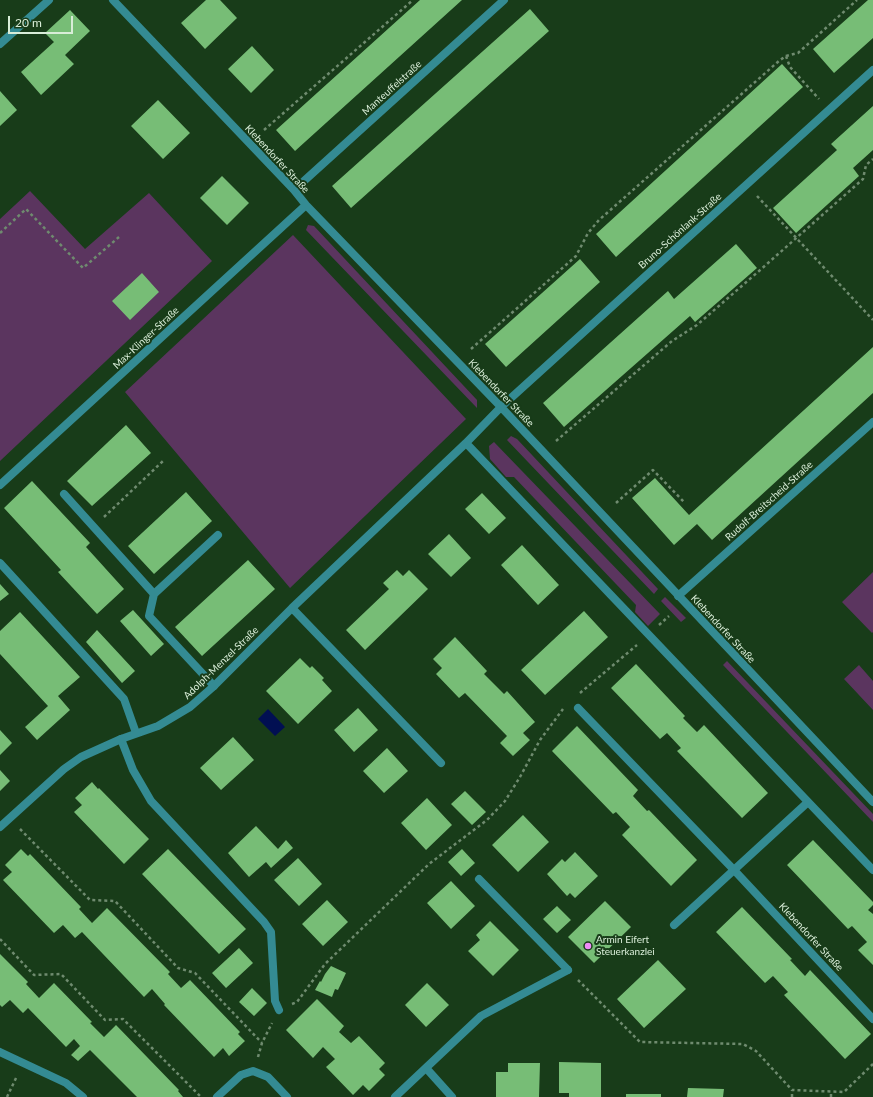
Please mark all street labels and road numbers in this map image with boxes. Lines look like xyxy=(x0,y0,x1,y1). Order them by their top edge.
street label: Manteuffelstraße xyxy=(360,58,424,118)
street label: Klebendorfer Straße xyxy=(242,122,312,196)
street label: Bruno-Schönlank-Straße xyxy=(636,191,724,271)
street label: Max-Klinger-Straße xyxy=(111,304,181,372)
street label: Klebendorfer Straße xyxy=(466,357,536,429)
street label: Rudolf-Breitscheid-Straße xyxy=(723,459,815,543)
street label: Klebendorfer Straße xyxy=(688,592,758,666)
street label: Adolph-Menzel-Straße xyxy=(181,624,261,702)
street label: Klebendorfer Straße xyxy=(776,900,846,974)

